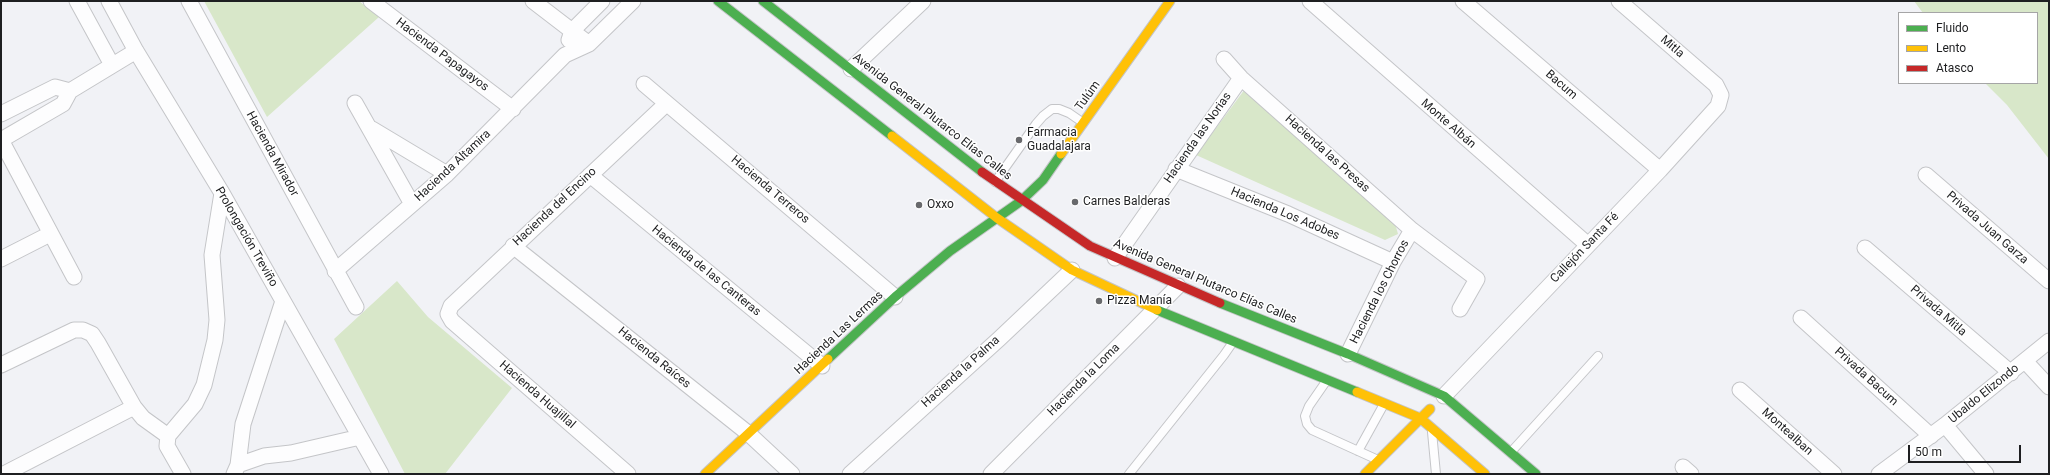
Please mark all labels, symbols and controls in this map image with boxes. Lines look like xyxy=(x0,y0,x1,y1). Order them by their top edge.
legend xyxy=(1898,12,2038,84)
street label: Hacienda Papagayos xyxy=(393,15,491,95)
text: Fluido xyxy=(1936,21,1969,35)
street label: Mitla xyxy=(1657,33,1687,61)
text: Lento xyxy=(1936,41,1966,55)
street label: Avenida General Plutarco Elías Calles xyxy=(850,50,1014,184)
text: Atasco xyxy=(1936,61,1974,75)
street label: Bacum xyxy=(1542,67,1580,103)
street label: Tulúm xyxy=(1072,78,1104,114)
street label: Hacienda las Norias xyxy=(1161,90,1235,186)
street label: Monte Albán xyxy=(1418,96,1478,152)
street label: Hacienda Mirador xyxy=(243,109,301,199)
street label: Hacienda las Presas xyxy=(1282,112,1372,196)
place label: Farmacia Guadalajara xyxy=(1027,126,1091,154)
street label: Hacienda Altamira xyxy=(412,127,494,205)
marker: Farmacia Guadalajara xyxy=(1014,135,1024,145)
street label: Hacienda Terreros xyxy=(728,153,812,227)
street label: Hacienda del Encino xyxy=(510,165,600,249)
street label: Prolongación Treviño xyxy=(212,185,280,289)
street label: Hacienda Los Adobes xyxy=(1228,185,1342,243)
street label: Privada Juan Garza xyxy=(1943,189,2031,267)
place label: Carnes Balderas xyxy=(1083,195,1170,209)
marker: Carnes Balderas xyxy=(1070,197,1080,207)
place label: Oxxo xyxy=(927,198,954,212)
marker: Oxxo xyxy=(914,200,924,210)
street label: Callejón Santa Fé xyxy=(1548,210,1622,286)
street label: Hacienda de las Canteras xyxy=(649,223,763,319)
street label: Avenida General Plutarco Elías Calles xyxy=(1111,237,1299,327)
street label: Hacienda los Chorros xyxy=(1348,238,1412,346)
street label: Privada Mitla xyxy=(1907,283,1969,339)
street label: Hacienda Las Lermas xyxy=(792,288,886,378)
place label: Pizza Manía xyxy=(1107,294,1172,308)
marker: Pizza Manía xyxy=(1094,296,1104,306)
street label: Hacienda Raíces xyxy=(615,324,693,392)
street label: Hacienda la Palma xyxy=(919,333,1003,411)
street label: Hacienda la Loma xyxy=(1045,341,1123,419)
street label: Privada Bacum xyxy=(1831,345,1901,409)
street label: Hacienda Huajillal xyxy=(496,358,578,432)
street label: Ubaldo Elizondo xyxy=(1946,361,2022,427)
street label: Montealban xyxy=(1759,405,1815,459)
scale bar xyxy=(1910,437,2023,463)
text: 50 m xyxy=(1915,445,1942,459)

